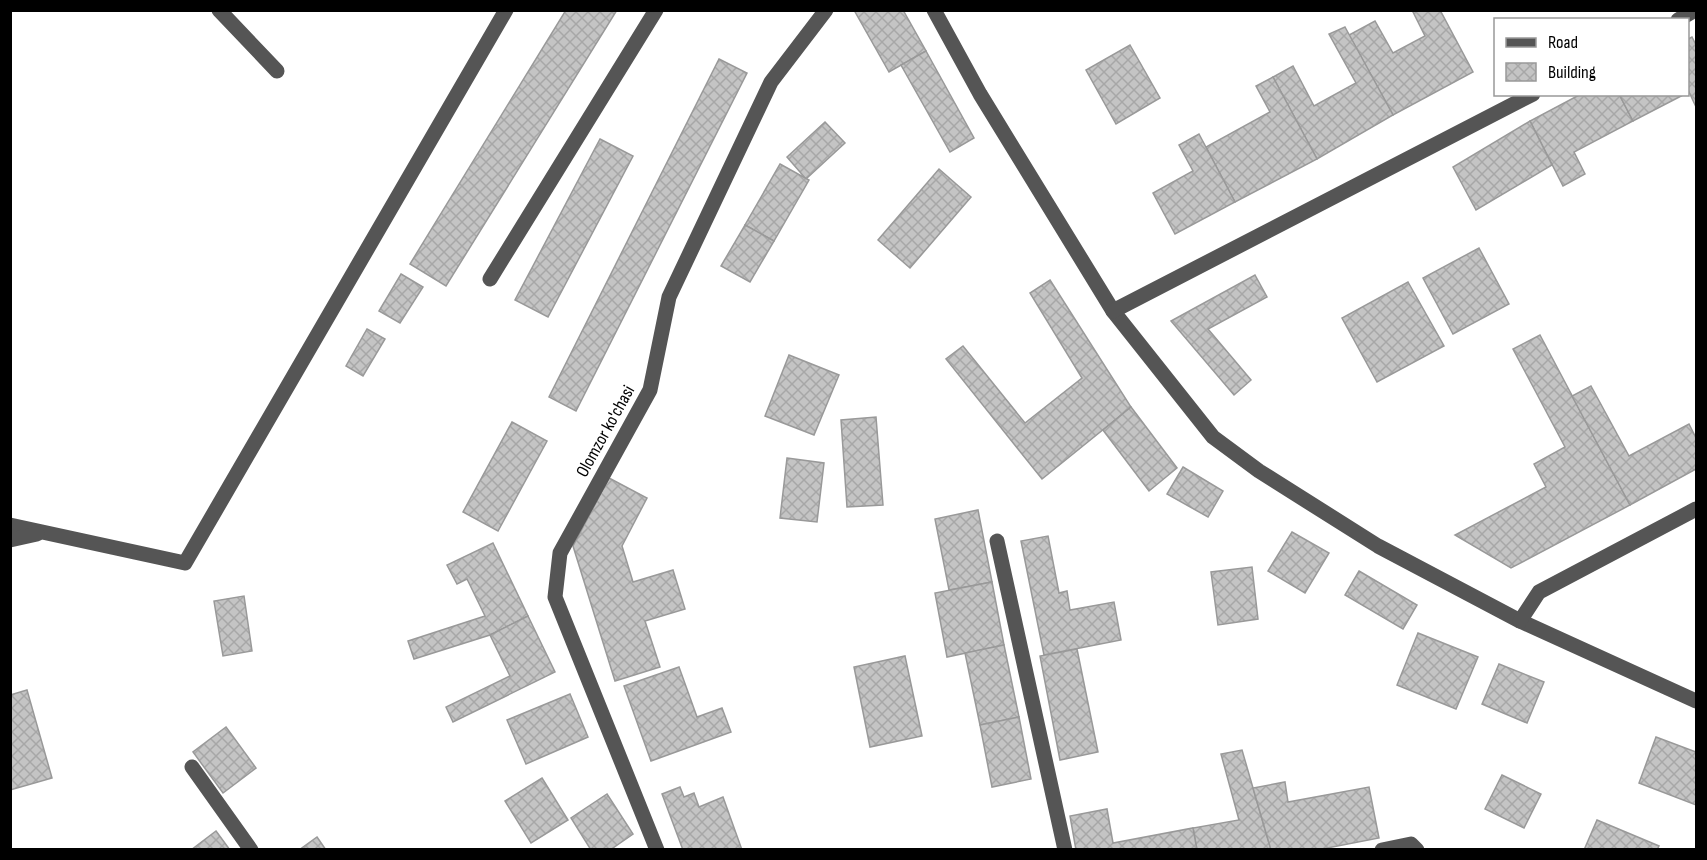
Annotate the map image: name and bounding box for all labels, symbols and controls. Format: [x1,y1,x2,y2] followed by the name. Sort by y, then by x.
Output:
[1494,18,1689,96] legend
[1548,32,1578,53] text: Road
[1548,62,1596,83] text: Building
[572,382,639,481] street label: Olomzor ko'chasi

